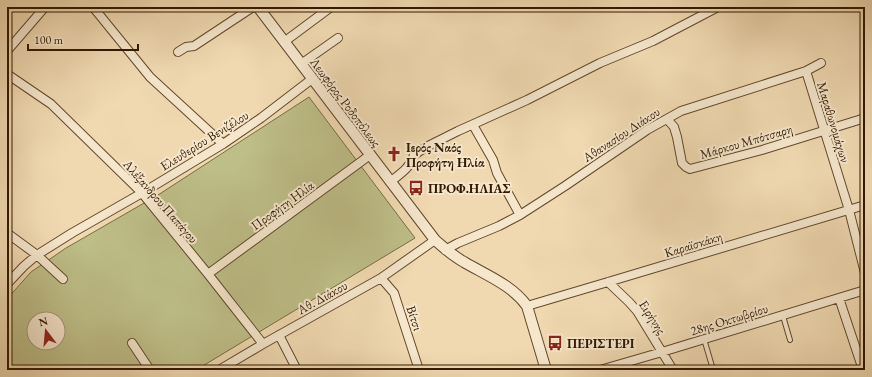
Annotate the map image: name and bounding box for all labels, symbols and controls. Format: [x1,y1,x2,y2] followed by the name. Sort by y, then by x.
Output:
[28,26,138,52] scale bar
[34,32,64,48] text: 100 m
[306,53,385,151] street label: Λεωφόρος Ροδοπόλεως
[813,80,854,165] street label: Μαραθωνομάχων
[578,103,664,166] street label: Αθανασίου Διάκου
[157,106,252,174] street label: Ελευθερίου Βενιζέλου
[698,120,794,163] street label: Μάρκου Μπότσαρη
[406,139,485,171] place label: Ιερός Ναός Προφήτη Ηλία
[385,145,403,163] church icon: Ιερός Ναός Προφήτη Ηλία
[119,155,202,247] street label: Αλέξανδρου Παπάγου
[247,177,317,234] street label: Προφήτη Ηλία
[407,179,425,197] bus stop icon: ΠΡΟΦ.ΗΛΙΑΣ
[428,180,511,197] place label: ΠΡΟΦ.ΗΛΙΑΣ
[662,228,724,261] street label: Καραϊσκάκη
[293,277,351,319] street label: Αθ. Διάκου
[635,297,670,338] street label: Ειρήνης
[688,300,770,339] street label: 28ης Οκτωβρίου
[403,303,427,333] street label: Βίτσι
[26,311,66,351] north arrow
[37,313,50,329] text: N
[546,334,564,352] bus stop icon: ΠΕΡΙΣΤΕΡΙ
[567,335,635,352] place label: ΠΕΡΙΣΤΕΡΙ

